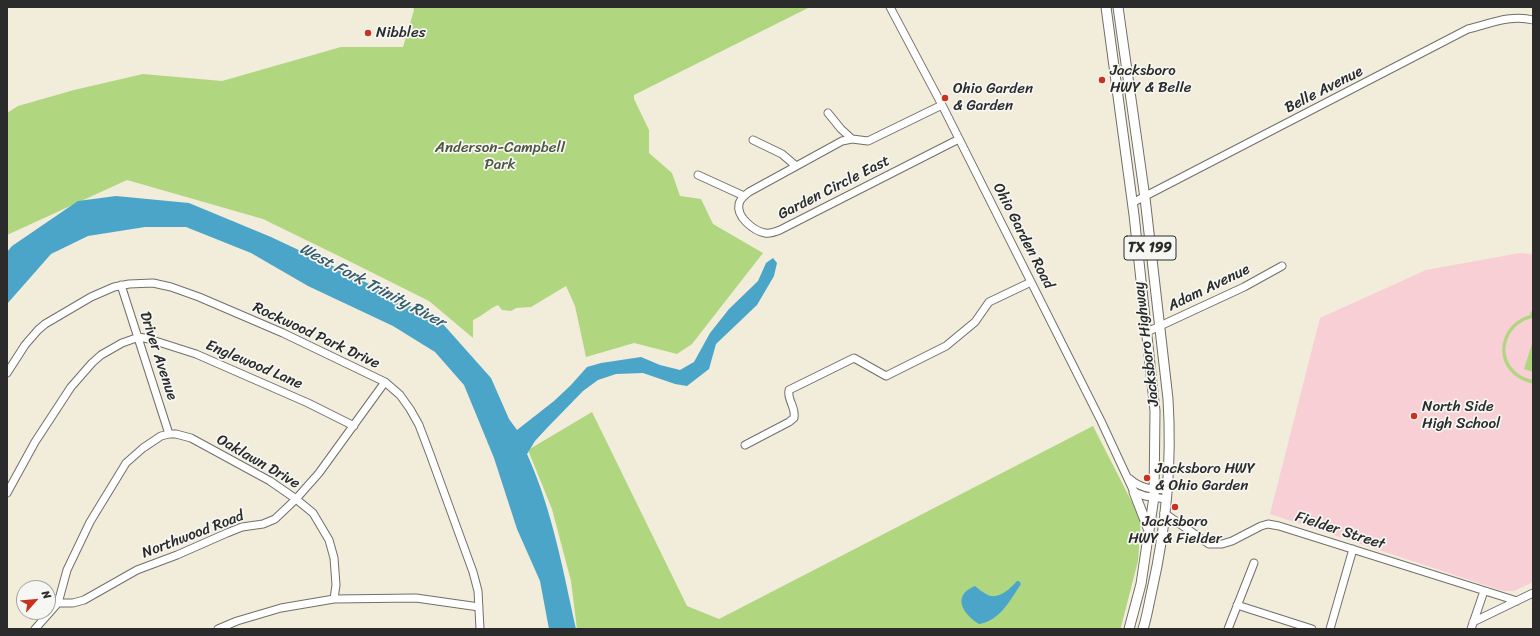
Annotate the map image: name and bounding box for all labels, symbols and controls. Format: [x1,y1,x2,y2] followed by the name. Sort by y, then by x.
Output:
[376,24,426,42] place label: Nibbles
[363,28,373,38] marker: Nibbles
[1110,62,1191,97] place label: Jacksboro HWY & Belle
[1282,63,1366,117] street label: Belle Avenue
[1097,75,1107,85] marker: Jacksboro HWY & Belle
[953,80,1033,115] place label: Ohio Garden & Garden
[940,93,950,103] marker: Ohio Garden & Garden
[435,139,565,174] park label: Anderson-Campbell Park
[775,152,893,224] street label: Garden Circle East
[989,180,1057,292] street label: Ohio Garden Road
[1124,236,1176,260] road number: TX 199
[296,240,448,332] water label: West Fork Trinity River
[1165,260,1253,316] street label: Adam Avenue
[1130,281,1164,407] street label: Jacksboro Highway
[250,299,382,373] street label: Rockwood Park Drive
[135,310,181,402] street label: Driver Avenue
[203,337,305,393] street label: Englewood Lane
[1422,398,1500,433] place label: North Side High School
[1409,411,1419,421] marker: North Side High School
[213,431,303,493] street label: Oaklawn Drive
[1155,460,1255,495] place label: Jacksboro HWY & Ohio Garden
[1142,473,1152,483] marker: Jacksboro HWY & Ohio Garden
[1170,502,1180,512] marker: Jacksboro HWY & Fielder
[139,507,247,563] street label: Northwood Road
[1293,508,1387,554] street label: Fielder Street
[1128,513,1222,548] place label: Jacksboro HWY & Fielder
[16,580,56,620] north arrow
[36,587,56,602] text: N

